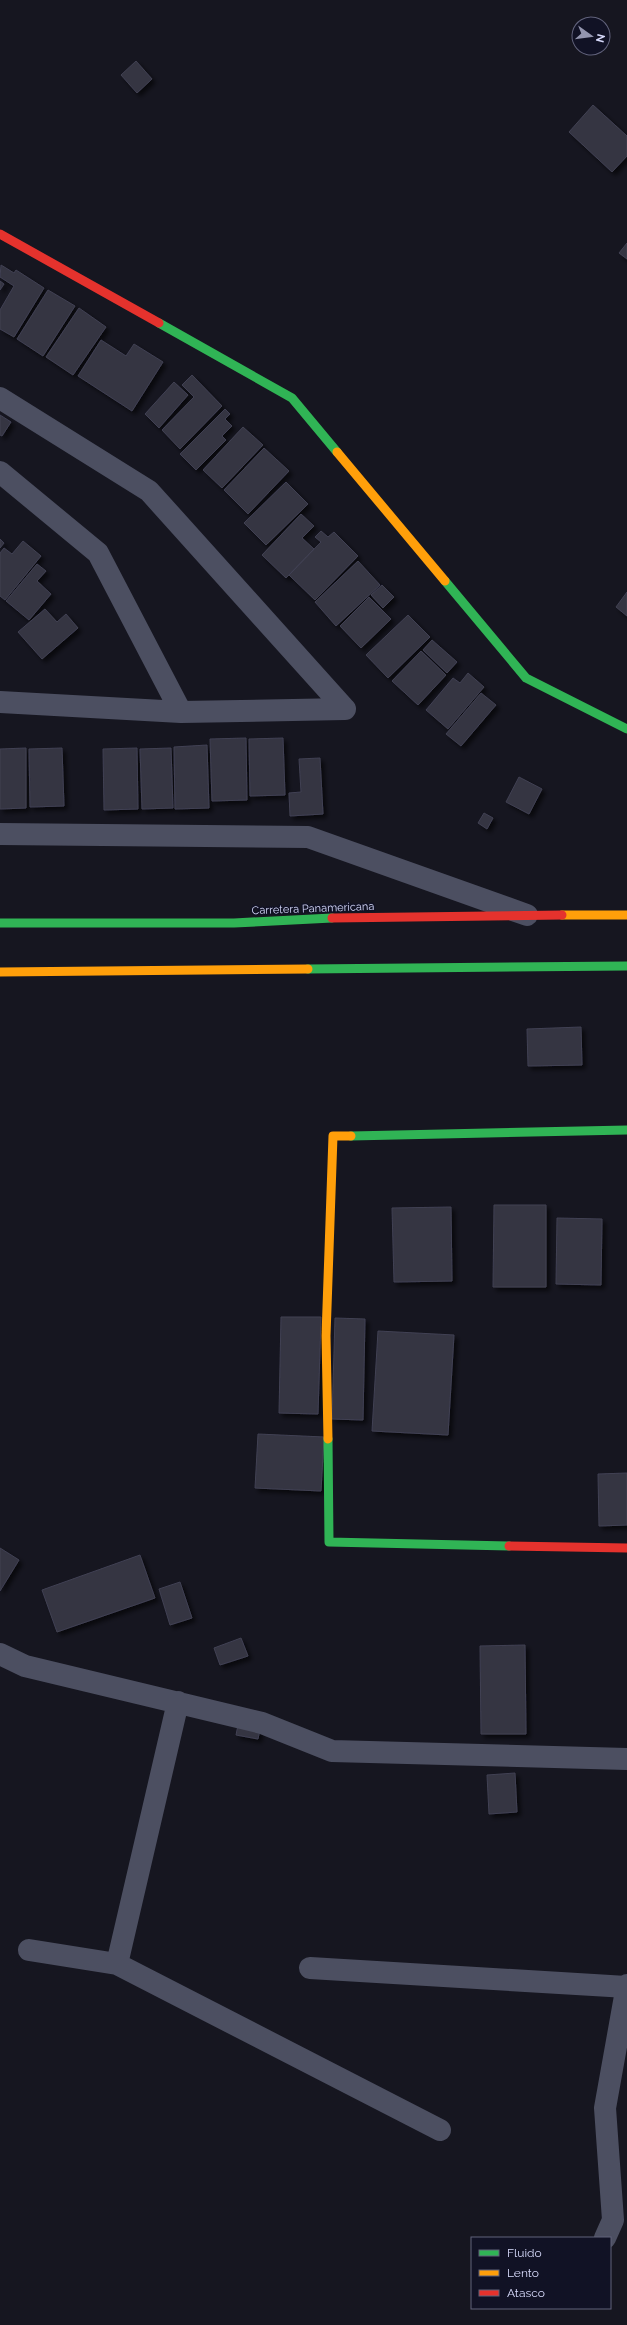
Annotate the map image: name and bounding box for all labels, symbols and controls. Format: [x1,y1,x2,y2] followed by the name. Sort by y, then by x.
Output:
[571,16,611,56] north arrow
[593,33,608,44] text: N
[252,900,375,917] street label: Carretera Panamericana
[471,2237,611,2309] legend
[507,2246,542,2260] text: Fluido
[507,2266,539,2280] text: Lento
[507,2286,545,2300] text: Atasco

